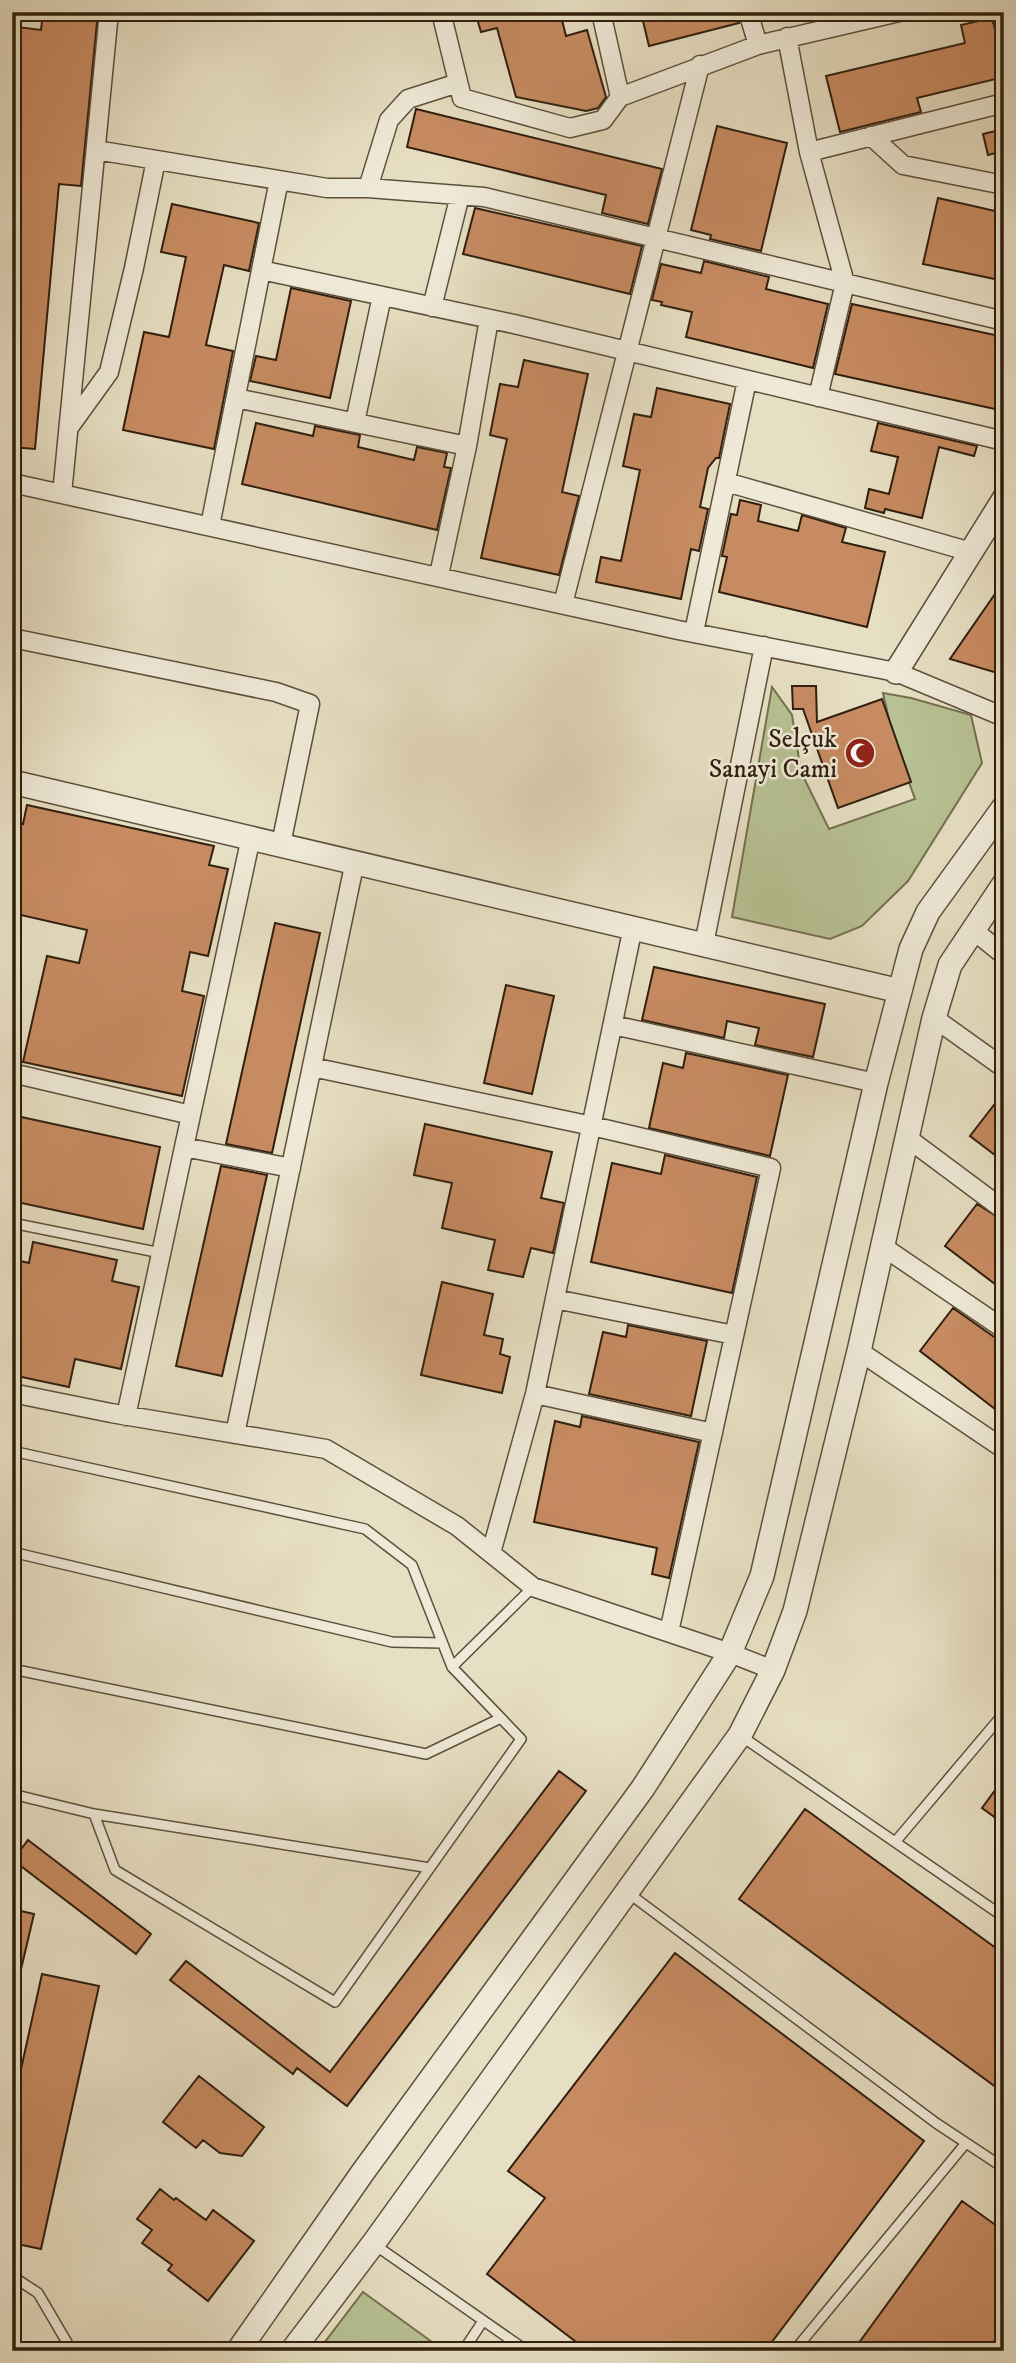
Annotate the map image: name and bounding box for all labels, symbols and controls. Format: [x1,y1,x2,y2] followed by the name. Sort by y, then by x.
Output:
[709,723,837,786] place label: Selçuk Sanayi Cami
[843,736,877,770] mosque icon: Selçuk Sanayi Cami

